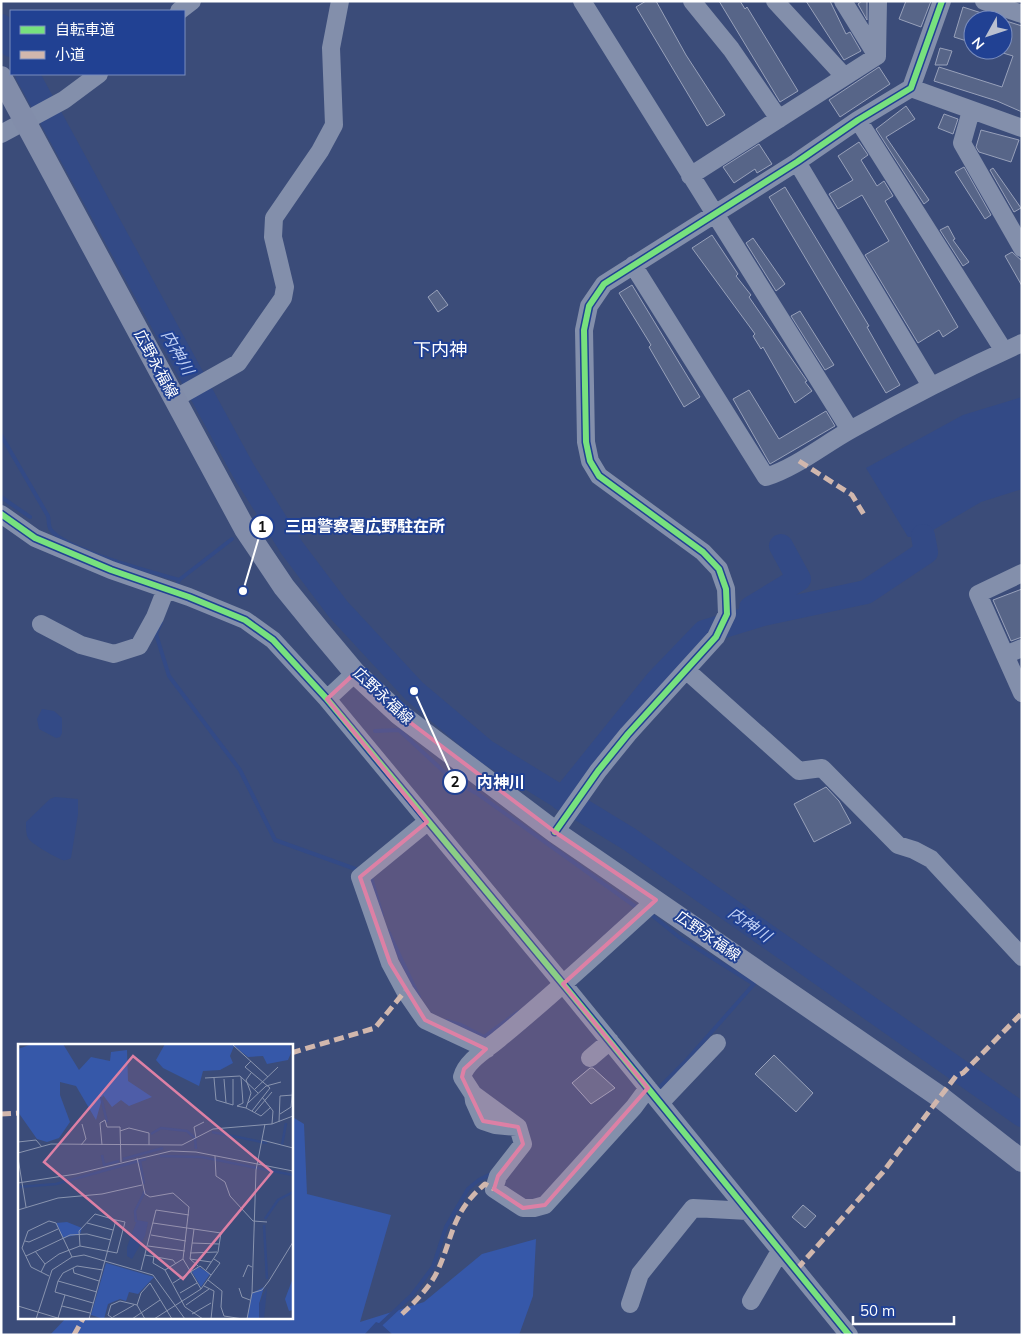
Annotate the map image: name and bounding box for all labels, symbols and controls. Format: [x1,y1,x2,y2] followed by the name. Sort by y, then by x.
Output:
[10,10,185,75] legend
[963,10,1013,60] north arrow
[55,20,115,39] text: 自転車道
[968,34,988,53] text: N
[55,45,85,64] text: 小道
[130,326,182,401] street label: 広野永福線
[158,326,199,380] water label: 内神川
[413,338,467,361] district label: 下内神
[250,511,455,542] callout: 三田警察署広野駐在所
[285,516,445,536] text: 三田警察署広野駐在所
[257,517,267,536] text: 1
[349,663,417,728] street label: 広野永福線
[442,766,535,797] callout: 内神川
[450,772,460,791] text: 2
[477,772,525,792] text: 内神川
[725,902,777,947] water label: 内神川
[672,906,744,965] street label: 広野永福線
[18,1044,292,1318] inset map
[853,1294,954,1326] scale bar
[860,1301,895,1320] text: 50 m

